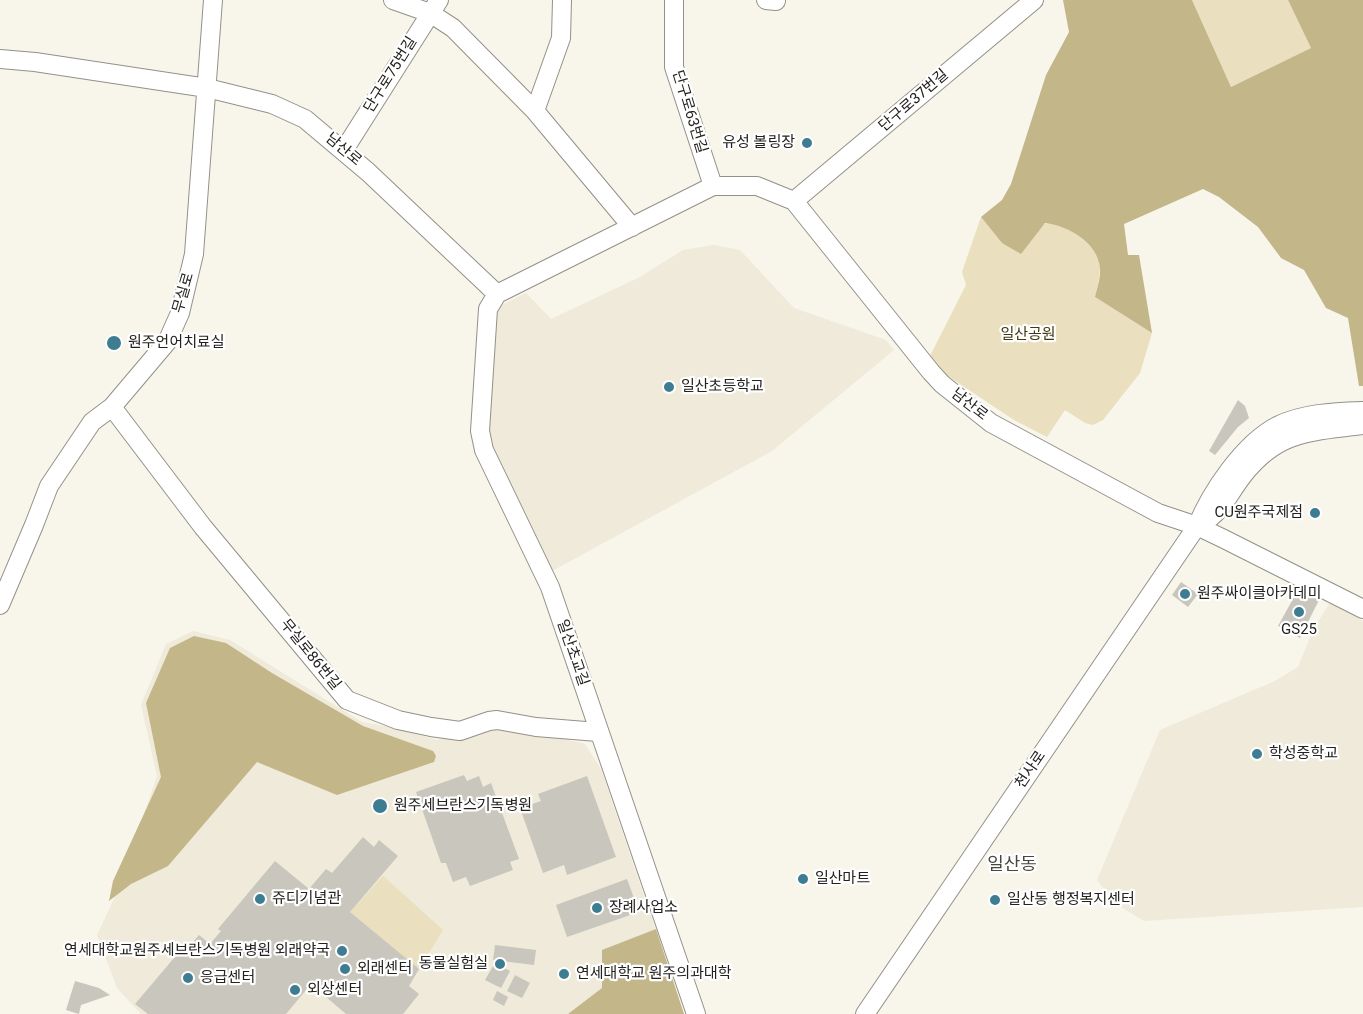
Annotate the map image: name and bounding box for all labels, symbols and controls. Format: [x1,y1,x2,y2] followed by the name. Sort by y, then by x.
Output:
[361,34,421,116] street label: 단구로75번길
[876,66,952,136] street label: 단구로37번길
[668,68,710,156] street label: 단구로63번길
[321,130,365,170] street label: 남산로
[722,134,795,152] place label: 유성 볼링장
[800,136,814,150] marker: 유성 볼링장
[170,271,198,315] street label: 무실로
[1000,326,1056,344] park label: 일산공원
[105,334,123,352] marker: 원주언어치료실
[128,334,225,352] place label: 원주언어치료실
[681,378,764,396] place label: 일산초등학교
[662,380,676,394] marker: 일산초등학교
[947,385,991,425] street label: 남산로
[1215,504,1303,522] place label: CU원주국제점
[1308,506,1322,520] marker: CU원주국제점
[1197,585,1321,603] place label: 원주싸이클아카데미
[1178,587,1192,601] marker: 원주싸이클아카데미
[1292,605,1306,619] marker: GS25
[276,616,344,694] street label: 무실로86번길
[552,617,592,689] street label: 일산초교길
[1281,621,1317,639] place label: GS25
[1269,745,1338,763] place label: 학성중학교
[1250,747,1264,761] marker: 학성중학교
[1012,748,1050,792] street label: 천사로
[371,797,389,815] marker: 원주세브란스기독병원
[394,797,532,815] place label: 원주세브란스기독병원
[987,854,1037,876] district label: 일산동
[815,870,870,888] place label: 일산마트
[796,872,810,886] marker: 일산마트
[272,890,341,908] place label: 쥬디기념관
[1007,891,1135,909] place label: 일산동 행정복지센터
[253,892,267,906] marker: 쥬디기념관
[988,893,1002,907] marker: 일산동 행정복지센터
[609,899,678,917] place label: 장례사업소
[590,901,604,915] marker: 장례사업소
[64,942,330,960] place label: 연세대학교원주세브란스기독병원 외래약국
[335,944,349,958] marker: 연세대학교원주세브란스기독병원 외래약국
[419,955,488,973] place label: 동물실험실
[493,957,507,971] marker: 동물실험실
[357,960,412,978] place label: 외래센터
[338,962,352,976] marker: 외래센터
[576,965,732,983] place label: 연세대학교 원주의과대학
[557,967,571,981] marker: 연세대학교 원주의과대학
[200,969,255,987] place label: 응급센터
[181,971,195,985] marker: 응급센터
[307,981,362,999] place label: 외상센터
[288,983,302,997] marker: 외상센터

